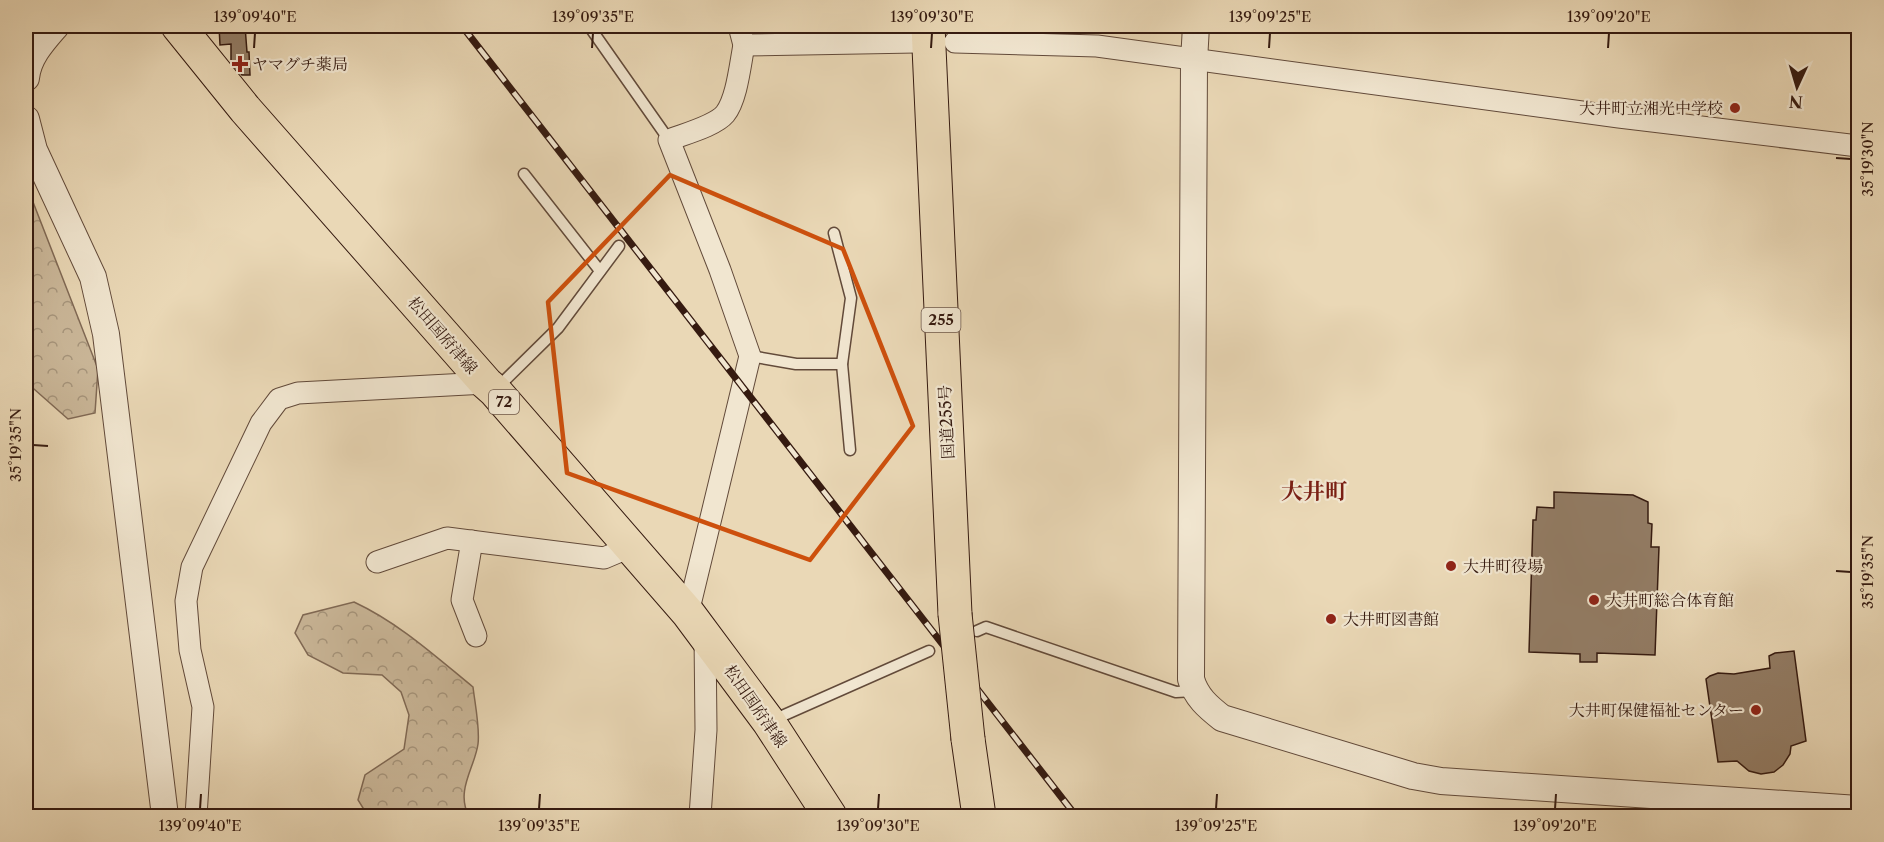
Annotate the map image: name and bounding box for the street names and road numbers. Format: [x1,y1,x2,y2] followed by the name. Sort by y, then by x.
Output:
[404,292,482,378] street label: 松田国府津線
[922,308,960,332] road number: 255
[934,384,958,460] street label: 国道255号
[489,390,519,414] road number: 72
[720,661,792,751] street label: 松田国府津線

